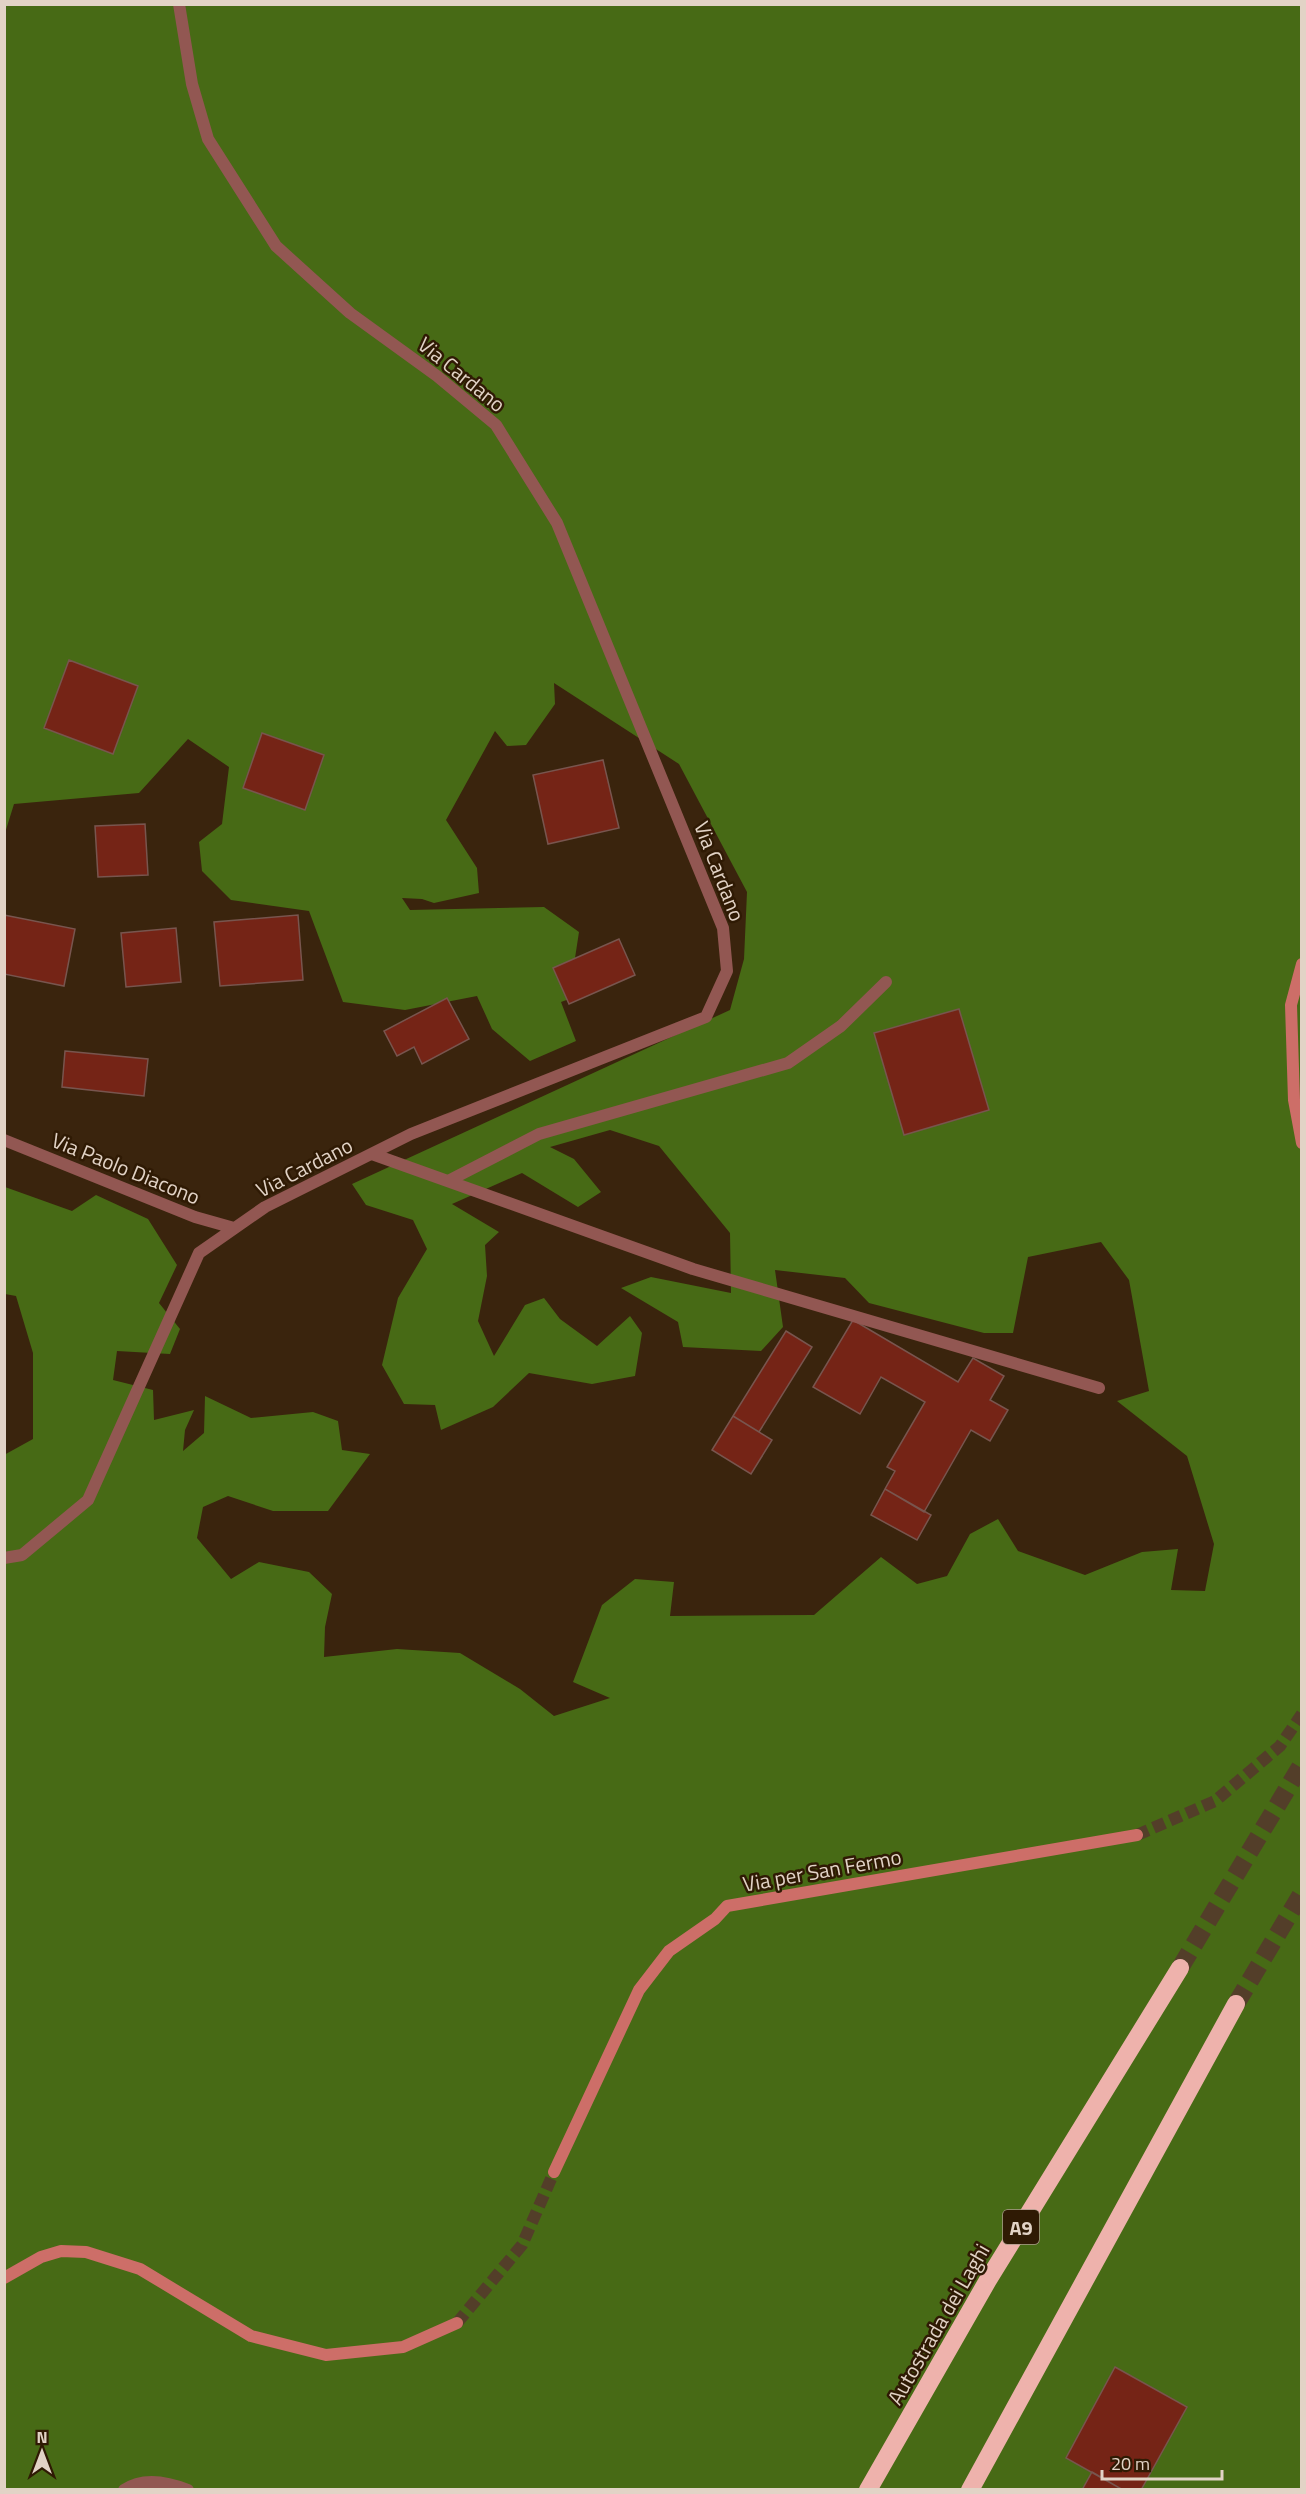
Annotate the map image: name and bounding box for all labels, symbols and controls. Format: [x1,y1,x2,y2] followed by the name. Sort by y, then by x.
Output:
[411,329,513,419] street label: Via Cardano
[686,816,754,926] street label: Via Cardano
[47,1124,205,1212] street label: Via Paolo Diacono
[250,1129,358,1205] street label: Via Cardano
[740,1840,904,1900] street label: Via per San Fermo
[1003,2210,1039,2244] road number: A9
[879,2237,997,2411] street label: Autostrada dei Laghi
[12,2422,72,2482] north arrow
[36,2425,48,2449] text: N
[1102,2443,1222,2481] scale bar
[1111,2450,1150,2477] text: 20 m

